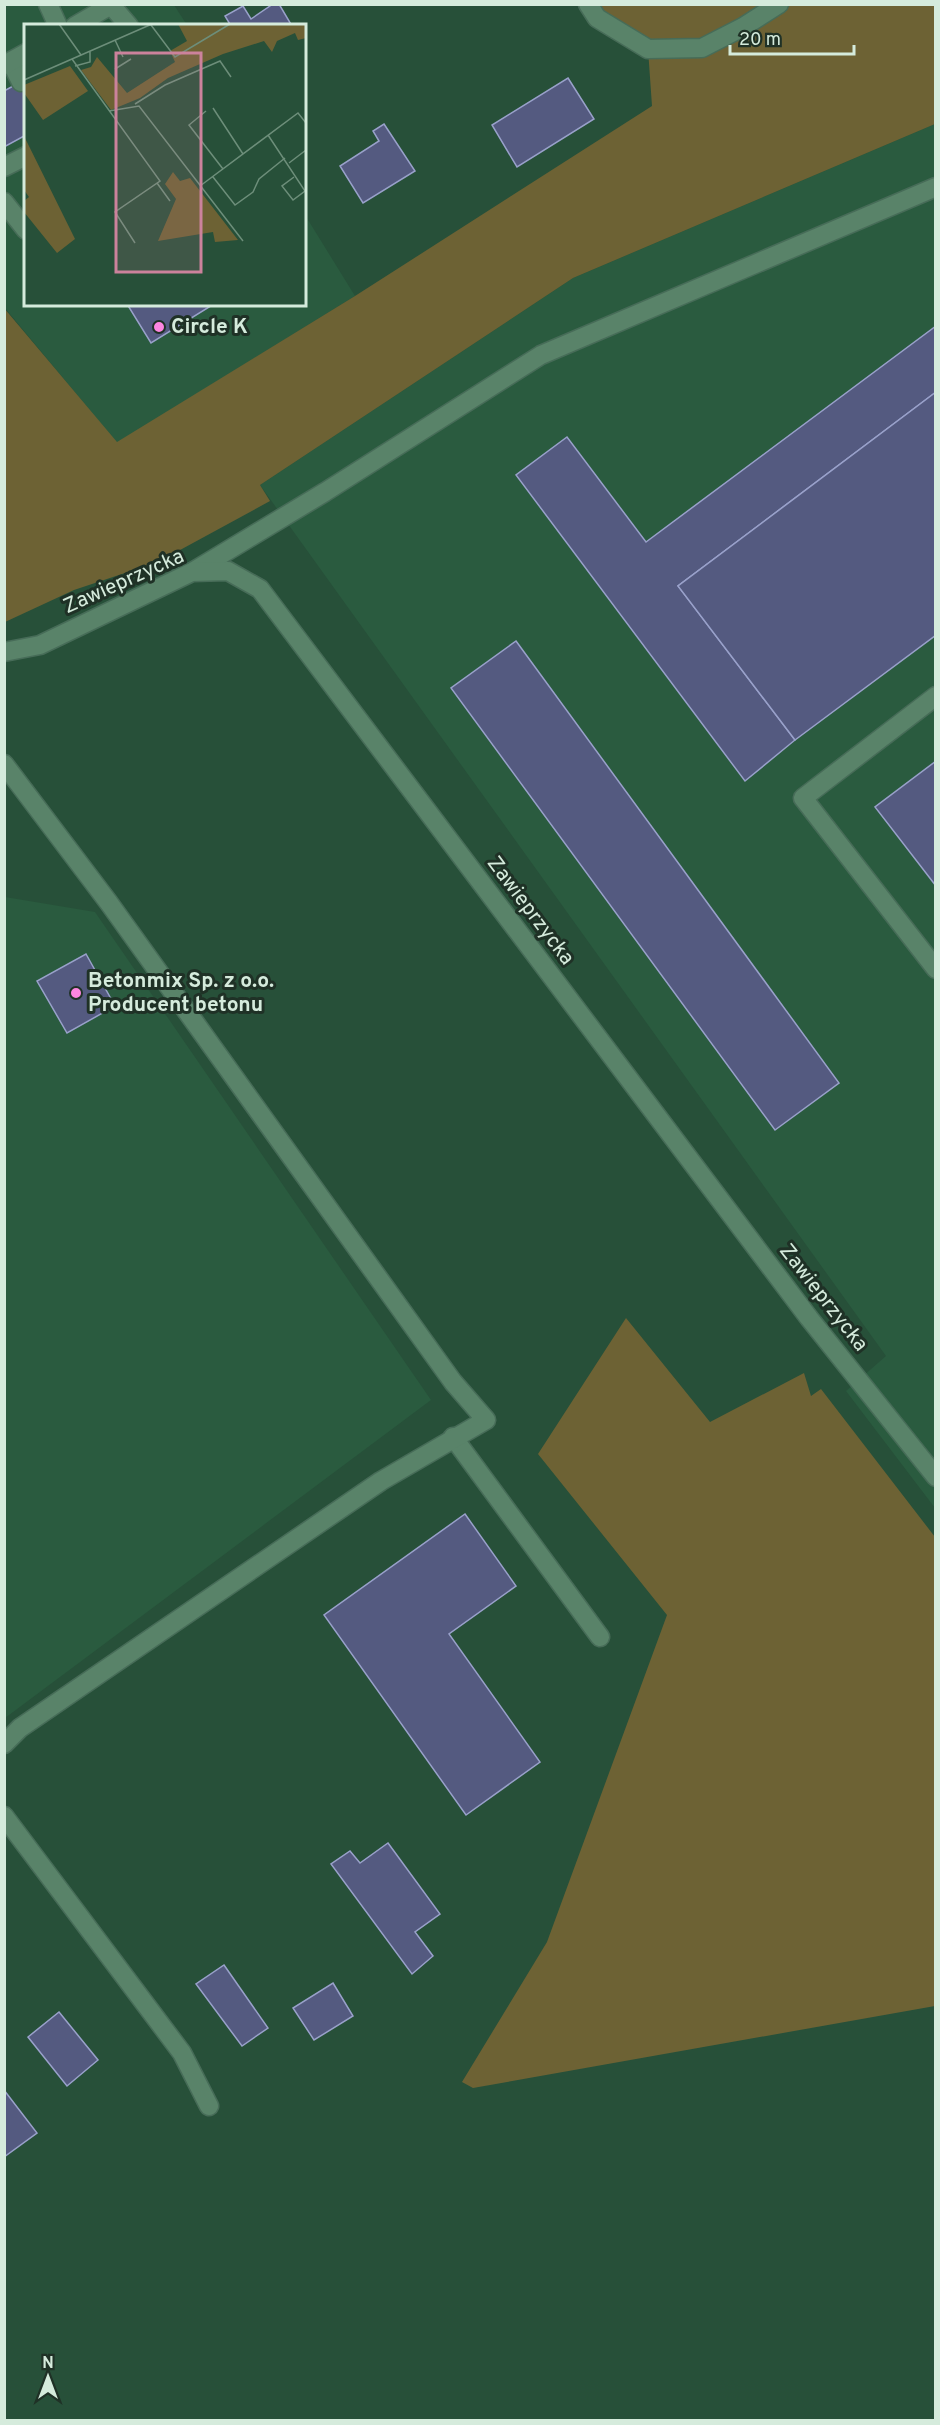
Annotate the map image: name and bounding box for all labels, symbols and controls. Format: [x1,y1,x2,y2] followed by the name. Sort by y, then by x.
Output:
[730,18,854,56] scale bar
[24,24,306,306] inset map
[739,29,781,52] text: 20 m
[171,314,248,341] place label: Circle K
[152,320,166,334] marker: Circle K
[59,543,189,621] street label: Zawieprzycka
[480,851,580,971] street label: Zawieprzycka
[88,968,274,1019] place label: Betonmix Sp. z o.o. Producent betonu
[69,986,83,1000] marker: Betonmix Sp. z o.o. Producent betonu
[772,1239,874,1357] street label: Zawieprzycka
[18,2347,78,2407] north arrow
[42,2354,54,2374] text: N

